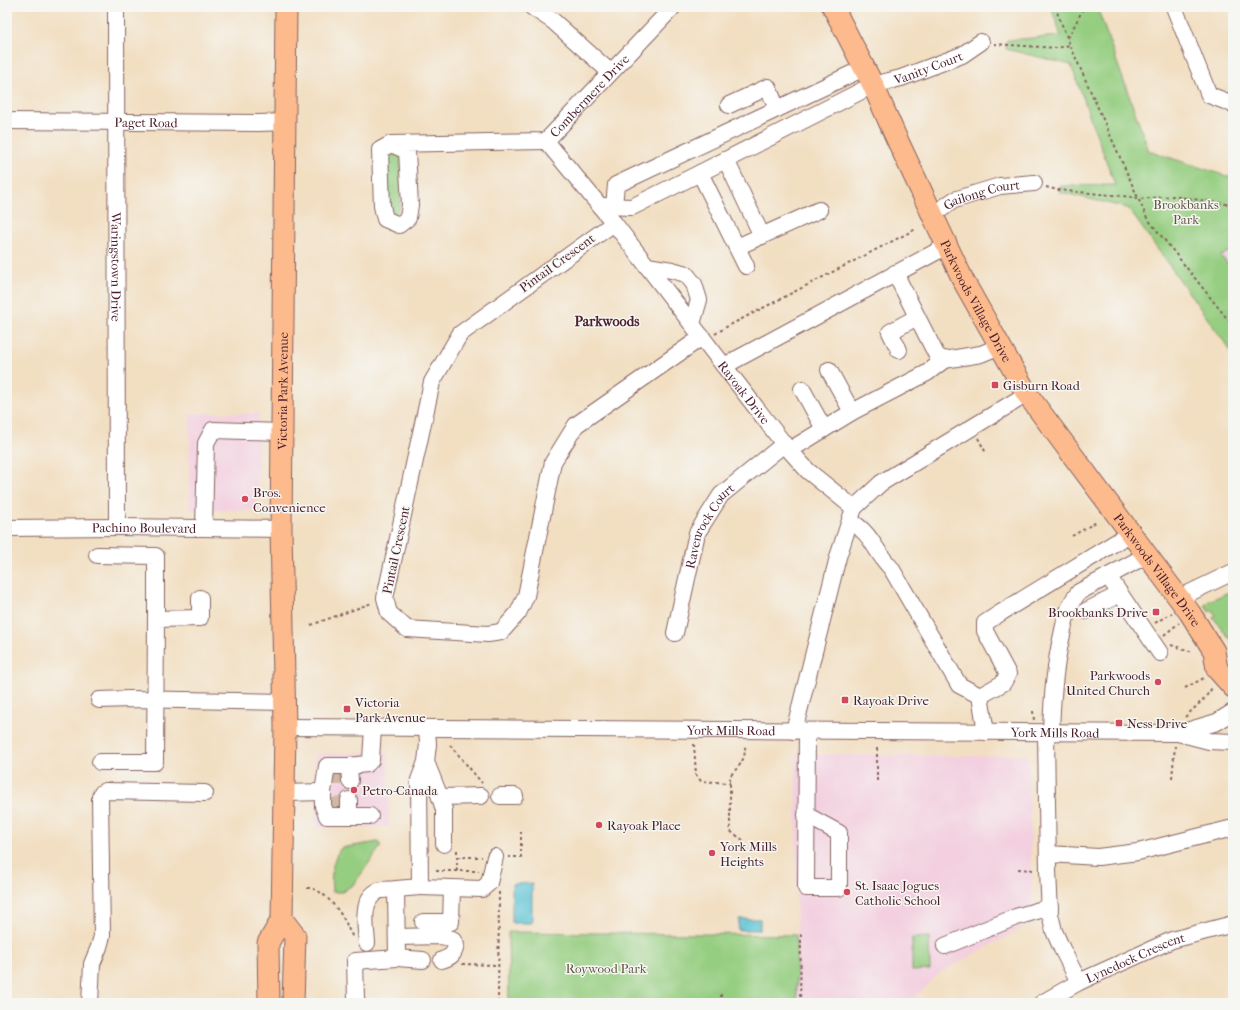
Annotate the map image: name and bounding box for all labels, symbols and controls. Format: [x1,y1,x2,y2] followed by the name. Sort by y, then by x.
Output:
[891,48,965,87] street label: Vanity Court
[546,51,632,140] street label: Combermere Drive
[114,114,179,130] street label: Paget Road
[940,177,1021,213] street label: Gailong Court
[1153,197,1219,227] park label: Brookbanks Park
[109,211,124,322] street label: Waringstown Drive
[516,230,598,295] street label: Pintail Crescent
[938,237,1015,365] street label: Parkwoods Village Drive
[575,313,640,330] district label: Parkwoods
[274,331,290,451] street label: Victoria Park Avenue
[715,358,774,427] street label: Rayoak Drive
[1003,378,1081,393] place label: Gisburn Road
[990,380,1000,390] marker: Gisburn Road
[682,480,737,570] street label: Ravenrock Court
[253,485,326,515] place label: Bros. Convenience
[240,494,250,504] marker: Bros. Convenience
[379,504,413,595] street label: Pintail Crescent
[1111,510,1204,629] street label: Parkwoods Village Drive
[92,519,197,535] street label: Pachino Boulevard
[1048,605,1149,620] place label: Brookbanks Drive
[1151,607,1161,617] marker: Brookbanks Drive
[1066,668,1151,698] place label: Parkwoods United Church
[1153,677,1163,687] marker: Parkwoods United Church
[853,693,930,708] place label: Rayoak Drive
[354,695,426,725] place label: Victoria Park Avenue
[840,695,850,705] marker: Rayoak Drive
[342,704,352,714] marker: Victoria Park Avenue
[1127,716,1188,731] place label: Ness Drive
[1114,718,1124,728] marker: Ness Drive
[686,722,776,738] street label: York Mills Road
[1010,724,1100,740] street label: York Mills Road
[362,783,438,798] place label: Petro-Canada
[349,785,359,795] marker: Petro-Canada
[607,818,681,833] place label: Rayoak Place
[594,820,604,830] marker: Rayoak Place
[719,839,777,869] place label: York Mills Heights
[707,848,717,858] marker: York Mills Heights
[855,878,941,908] place label: St. Isaac Jogues Catholic School
[842,887,852,897] marker: St. Isaac Jogues Catholic School
[1083,929,1187,986] street label: Lynedock Crescent
[566,961,647,976] park label: Roywood Park

